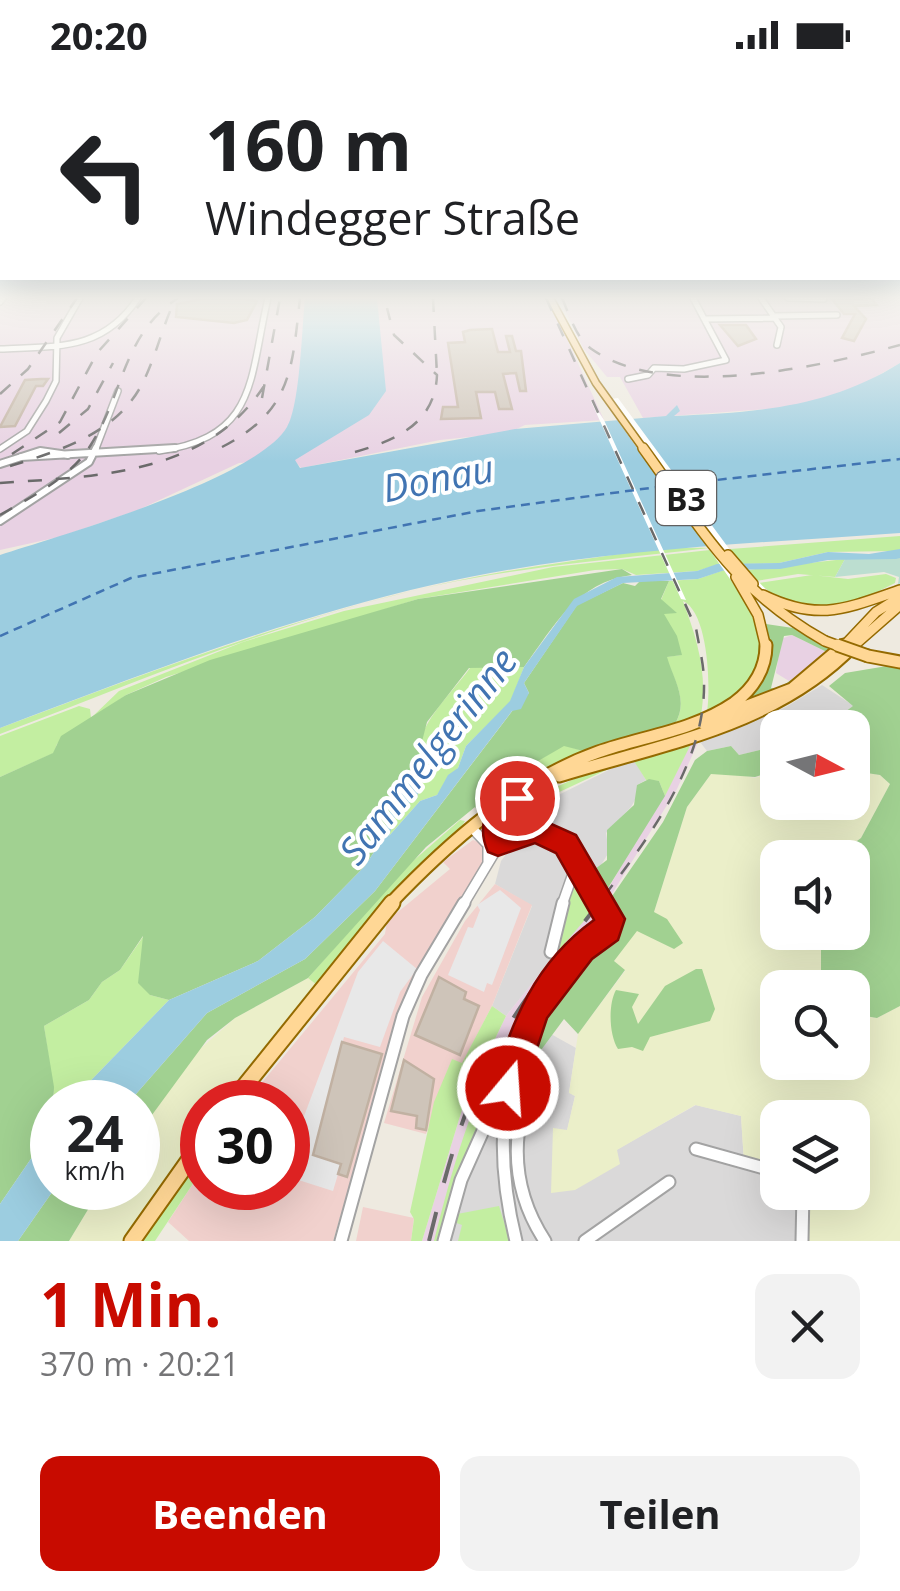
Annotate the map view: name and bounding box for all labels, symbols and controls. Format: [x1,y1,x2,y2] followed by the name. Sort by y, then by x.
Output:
[50,9,148,61] text: 20:20
[205,96,412,192] text: 160 m
[40,110,170,240] icon: left
[205,187,580,248] text: Windegger Straße
[378,441,498,513] water label: Donau
[656,471,716,525] road number: B3
[326,636,528,874] water label: Sammelgerinne
[760,710,870,820] north arrow
[760,710,870,1210] map controls
[475,756,560,841] pin
[490,771,545,826] icon: arrive
[760,840,870,950] button: sound
[760,970,870,1080] button: search
[456,1036,560,1140] position arrow
[180,1080,310,1210] speed limit sign: 30
[66,1099,124,1167] text: 24
[760,1100,870,1210] button: layers
[65,1153,125,1187] text: km/h
[40,1263,221,1345] text: 1 Min.
[755,1274,860,1379] button: close
[40,1342,239,1385] text: 370 m · 20:21
[40,1456,440,1571] button: Beenden
[460,1456,860,1571] button: Teilen

